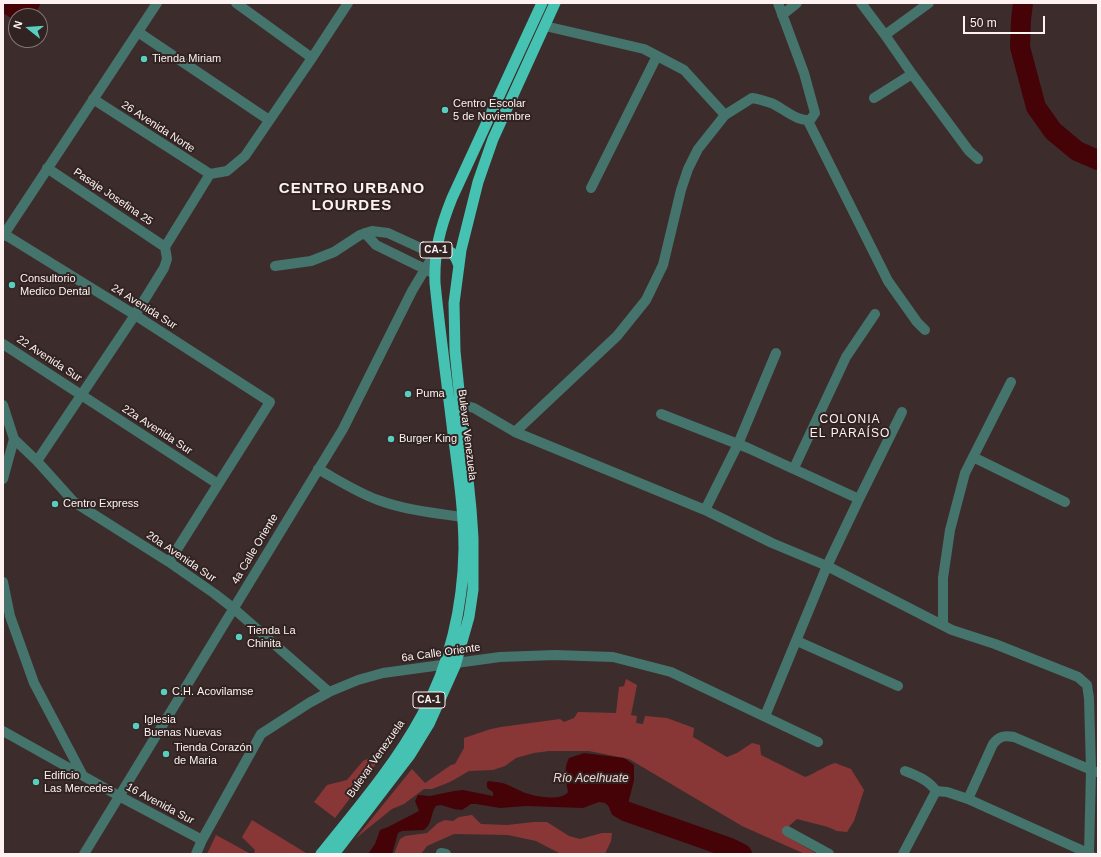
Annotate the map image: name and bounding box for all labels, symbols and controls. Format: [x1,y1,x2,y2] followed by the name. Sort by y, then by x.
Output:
[8,8,48,48] north arrow
[965,8,1047,34] scale bar
[970,16,997,30] text: 50 m
[11,19,24,30] text: N
[152,52,221,66] place label: Tienda Miriam
[139,54,149,64] marker: Tienda Miriam
[453,97,531,123] place label: Centro Escolar 5 de Noviembre
[119,98,197,156] street label: 26 Avenida Norte
[440,105,450,115] marker: Centro Escolar 5 de Noviembre
[71,166,155,228] street label: Pasaje Josefina 25
[279,180,425,215] district label: CENTRO URBANO LOURDES
[420,242,452,258] road number: CA-1
[20,272,90,298] place label: Consultorio Medico Dental
[7,280,17,290] marker: Consultorio Medico Dental
[109,282,179,332] street label: 24 Avenida Sur
[14,333,84,385] street label: 22 Avenida Sur
[416,387,445,401] place label: Puma
[403,389,413,399] marker: Puma
[455,389,479,481] street label: Bulevar Venezuela
[119,402,195,458] street label: 22a Avenida Sur
[810,413,890,441] district label: COLONIA EL PARAÍSO
[399,432,457,446] place label: Burger King
[386,434,396,444] marker: Burger King
[63,497,139,511] place label: Centro Express
[50,499,60,509] marker: Centro Express
[229,512,281,586] street label: 4a Calle Oriente
[144,529,218,585] street label: 20a Avenida Sur
[247,624,296,650] place label: Tienda La Chinita
[234,632,244,642] marker: Tienda La Chinita
[401,641,481,665] street label: 6a Calle Oriente
[172,685,253,699] place label: C.H. Acovilamse
[159,687,169,697] marker: C.H. Acovilamse
[413,692,445,708] road number: CA-1
[144,713,222,739] place label: Iglesia Buenas Nuevas
[344,718,408,800] street label: Bulevar Venezuela
[131,721,141,731] marker: Iglesia Buenas Nuevas
[174,741,252,767] place label: Tienda Corazón de Maria
[161,749,171,759] marker: Tienda Corazón de Maria
[44,769,113,795] place label: Edificio Las Mercedes
[553,772,629,786] water label: Río Acelhuate
[31,777,41,787] marker: Edificio Las Mercedes
[124,781,196,827] street label: 16 Avenida Sur

